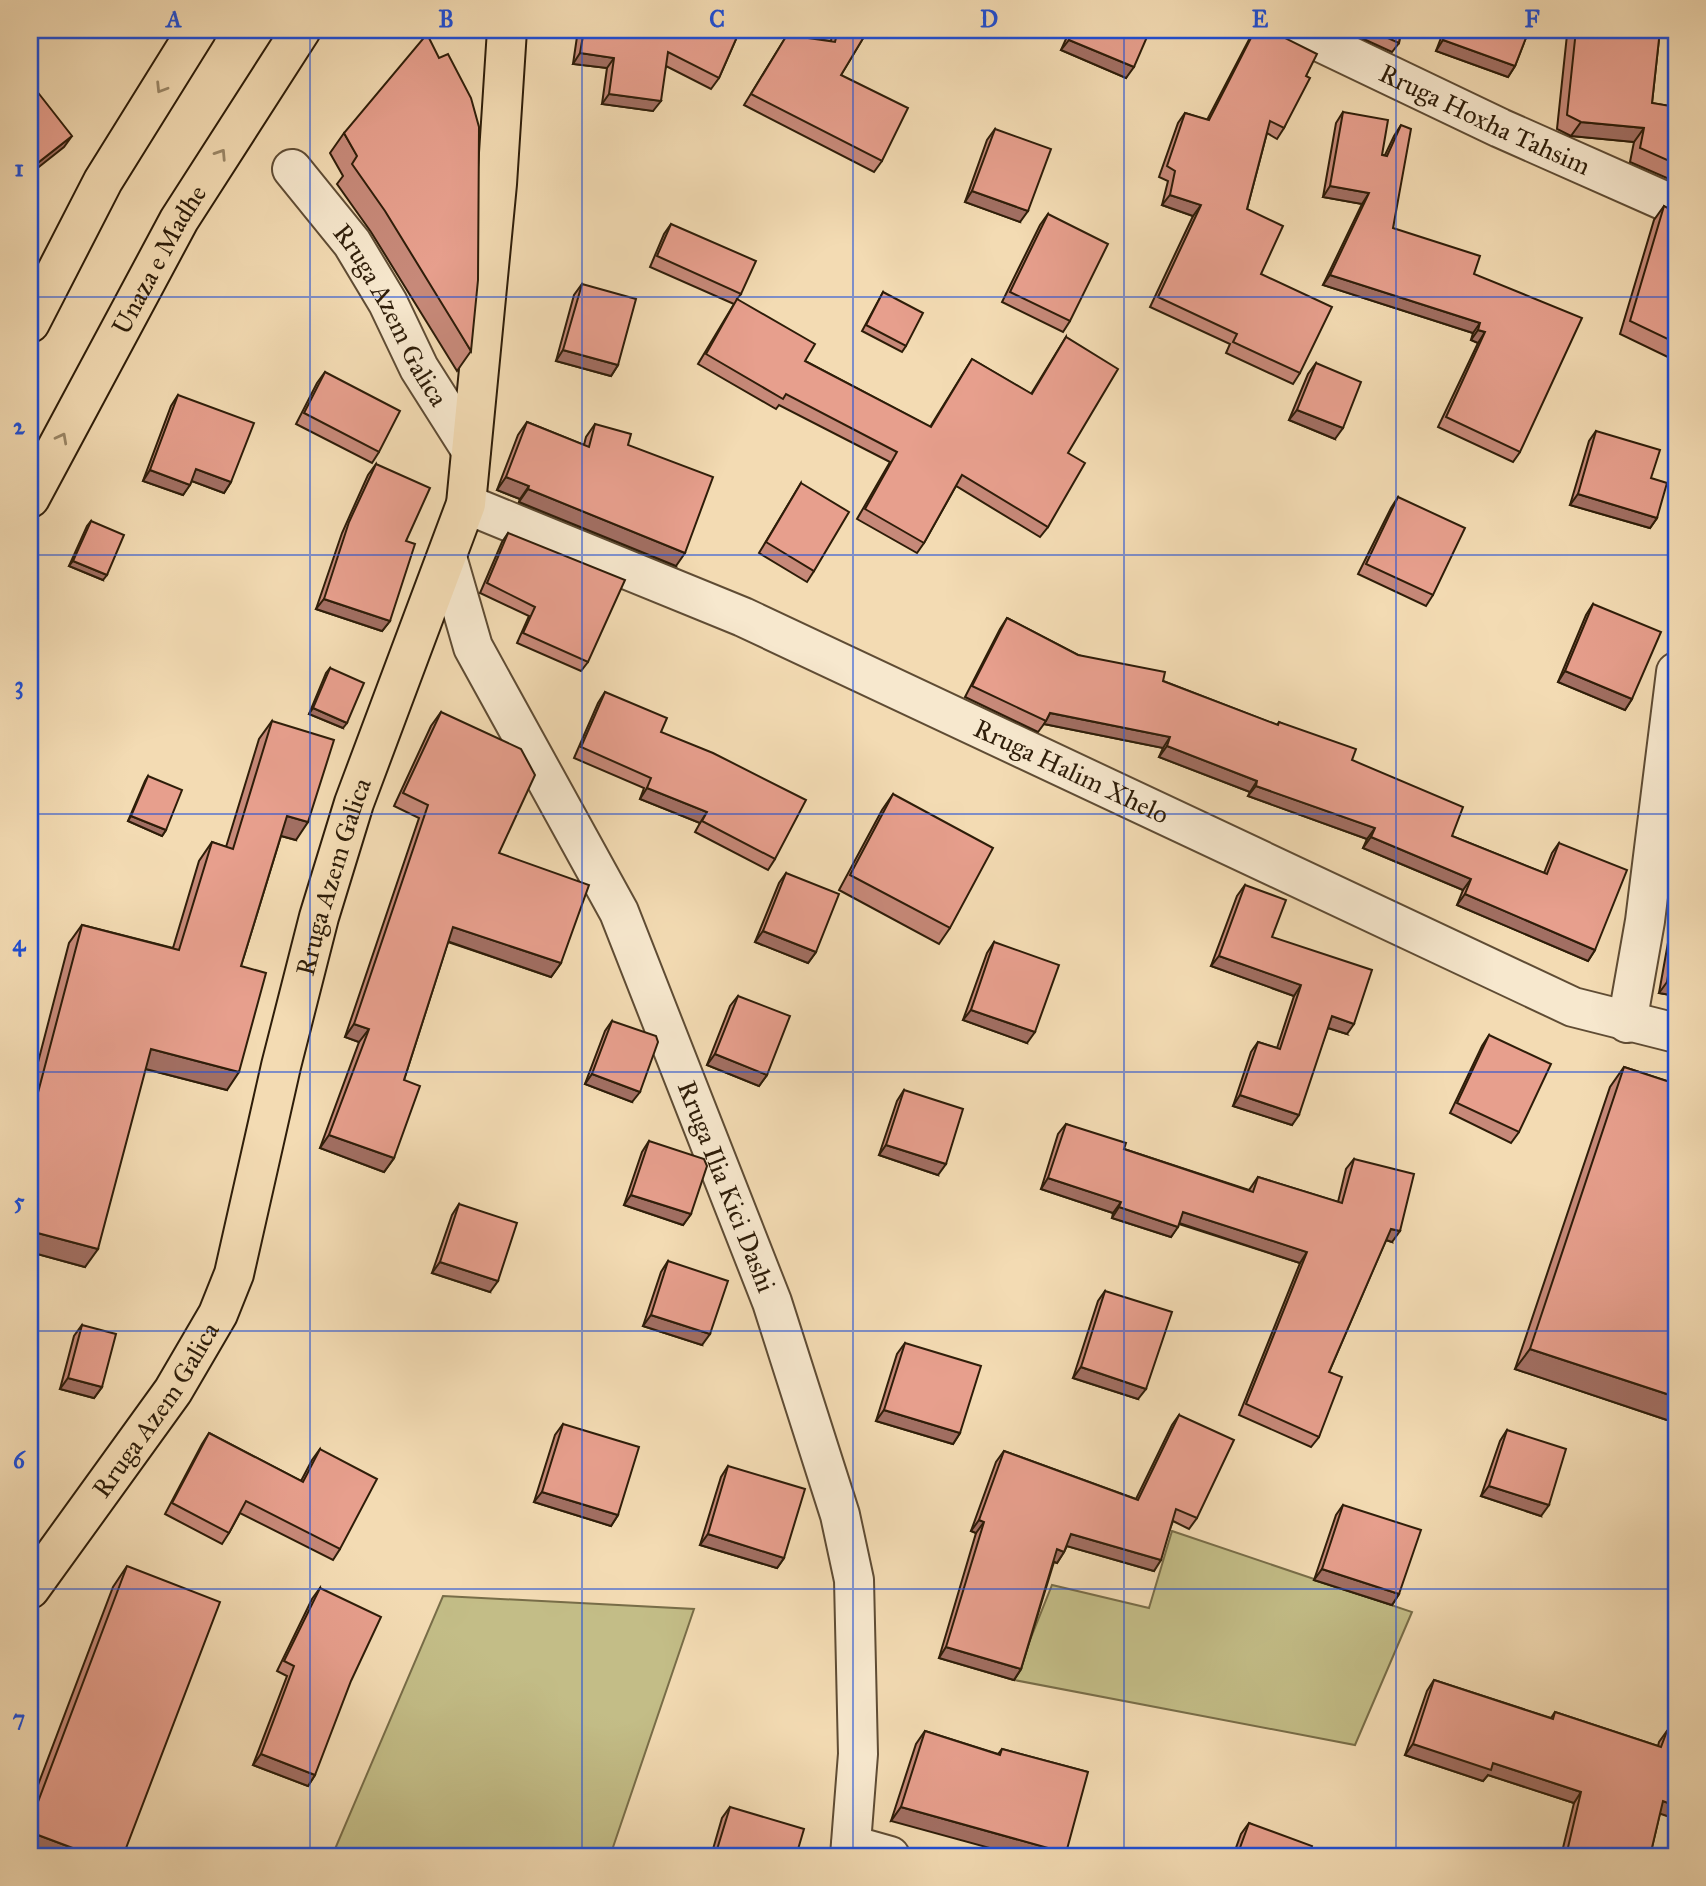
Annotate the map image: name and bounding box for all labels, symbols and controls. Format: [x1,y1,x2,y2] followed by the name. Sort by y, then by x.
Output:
[164,5,182,33] text: A
[438,5,454,33] text: B
[709,5,725,33] text: C
[980,5,998,33] text: D
[1252,5,1269,33] text: E
[1524,5,1540,33] text: F
[1374,57,1595,182] street label: Rruga Hoxha Tahsim
[157,80,170,93] one-way arrow
[213,149,226,162] one-way arrow
[14,154,24,182] text: 1
[105,179,213,340] street label: Unaza e Madhe
[327,217,455,412] street label: Rruga Azem Galica
[13,412,25,440] text: 2
[54,433,67,445] one-way arrow
[14,671,24,700] text: 3
[969,712,1174,831] street label: Rruga Halim Xhelo
[289,773,378,979] street label: Rruga Azem Galica
[13,929,27,957] text: 4
[671,1076,783,1297] street label: Rruga Ilia Kici Dashi
[14,1187,25,1215] text: 5
[85,1316,226,1504] street label: Rruga Azem Galica
[13,1446,26,1474] text: 6
[13,1704,25,1732] text: 7

